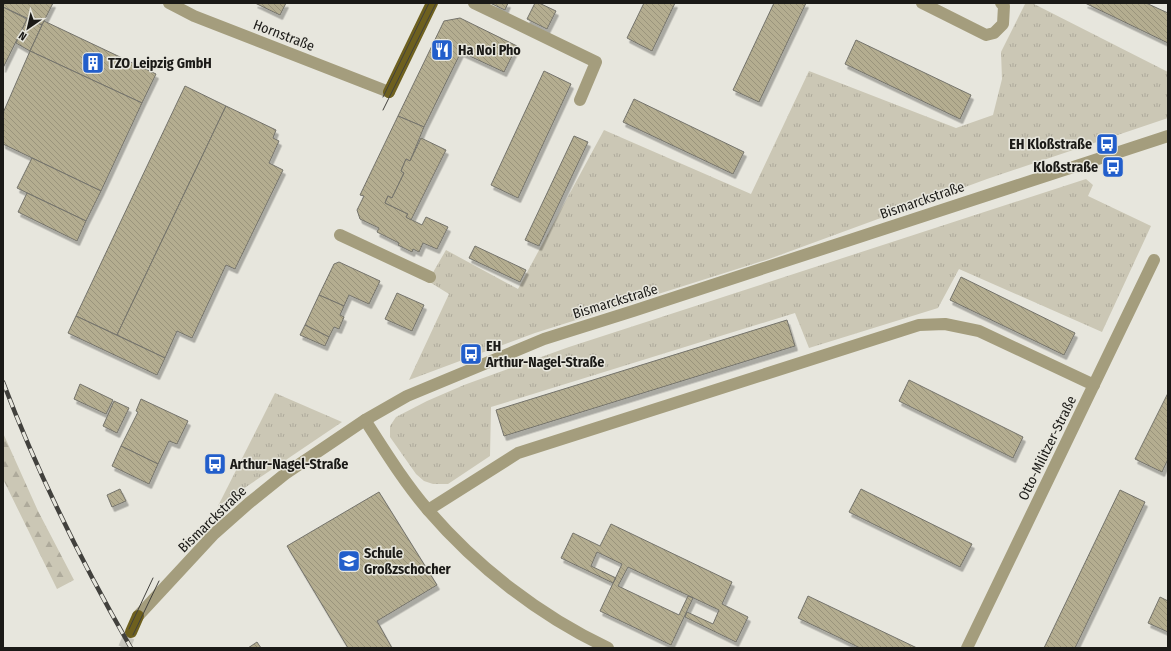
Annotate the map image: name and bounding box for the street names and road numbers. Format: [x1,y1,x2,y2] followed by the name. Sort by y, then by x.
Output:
[251,16,317,55] street label: Hornstraße
[878,178,967,223] street label: Bismarckstraße
[571,280,660,322] street label: Bismarckstraße
[1015,393,1080,503] street label: Otto-Militzer-Straße
[175,483,250,556] street label: Bismarckstraße

